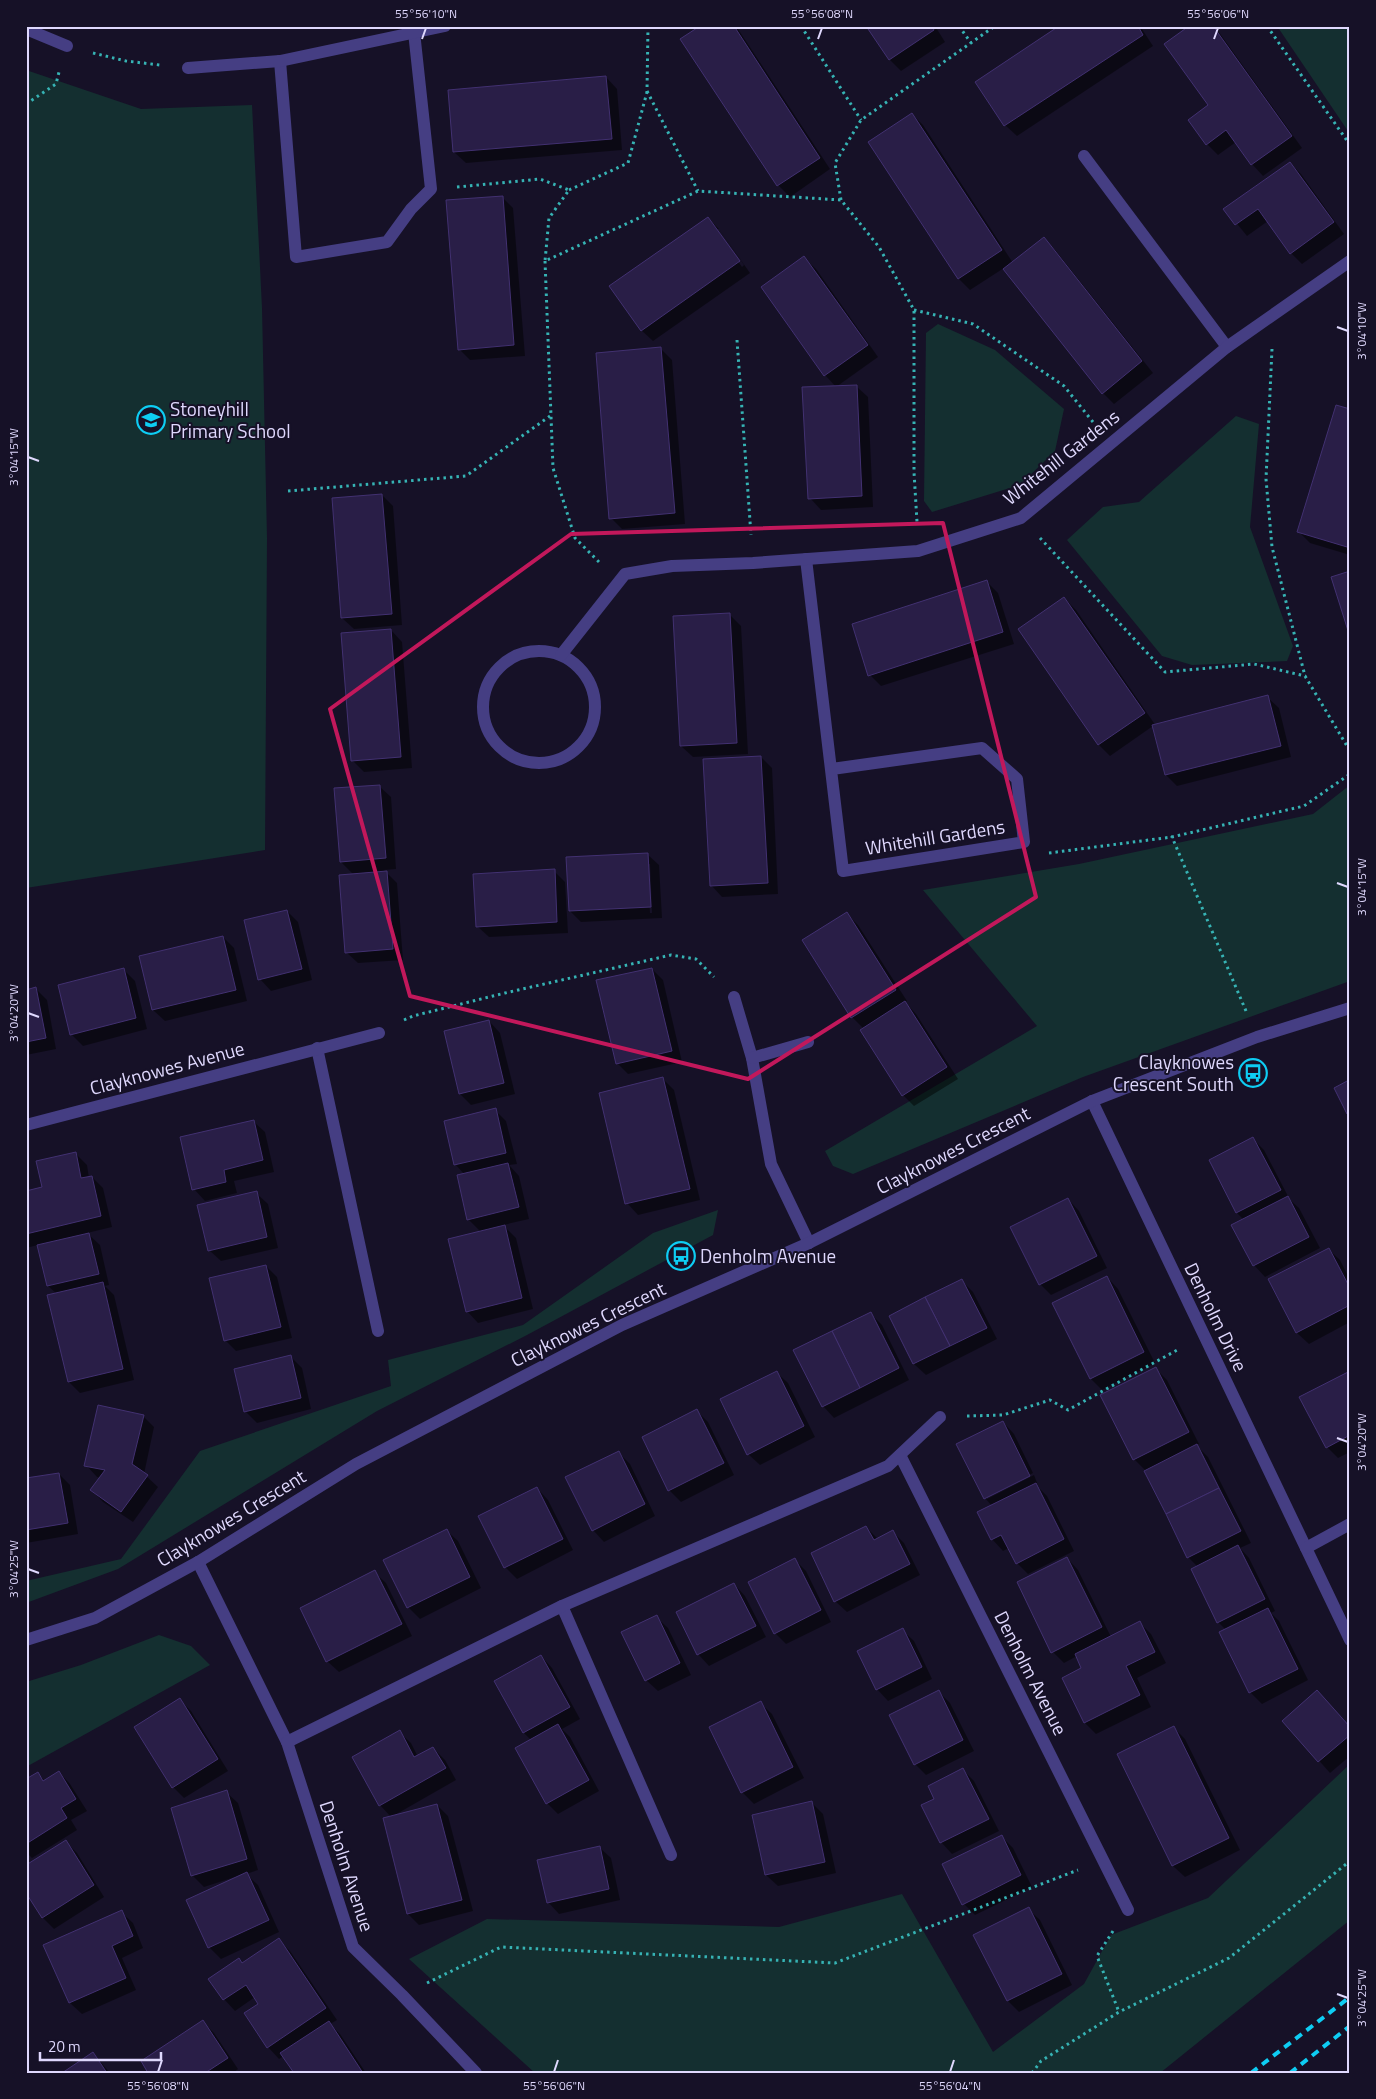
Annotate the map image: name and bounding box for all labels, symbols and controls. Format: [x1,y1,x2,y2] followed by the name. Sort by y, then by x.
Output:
[395,4,457,23] text: 55°56'10"N
[791,4,853,23] text: 55°56'08"N
[1187,4,1249,23] text: 55°56'06"N
[1352,302,1371,360] text: 3°04'10"W
[170,394,291,445] place label: Stoneyhill Primary School
[996,402,1125,511] street label: Whitehill Gardens
[136,405,166,435] school or university icon: Stoneyhill Primary School
[4,428,23,486] text: 3°04'15"W
[863,811,1007,862] street label: Whitehill Gardens
[1352,858,1371,916] text: 3°04'15"W
[4,984,23,1042] text: 3°04'20"W
[86,1033,247,1102] street label: Clayknowes Avenue
[1113,1047,1234,1098] place label: Clayknowes Crescent South
[1238,1058,1268,1088] bus stop icon: Clayknowes Crescent South
[871,1098,1035,1201] street label: Clayknowes Crescent
[666,1241,696,1271] bus stop icon: Denholm Avenue
[700,1241,836,1270] place label: Denholm Avenue
[1177,1257,1255,1376] street label: Denholm Drive
[505,1273,670,1374] street label: Clayknowes Crescent
[1352,1413,1371,1471] text: 3°04'20"W
[151,1461,311,1574] street label: Clayknowes Crescent
[4,1540,23,1598] text: 3°04'25"W
[988,1606,1075,1740] street label: Denholm Avenue
[313,1797,382,1935] street label: Denholm Avenue
[1352,1969,1371,2027] text: 3°04'25"W
[40,2029,161,2061] scale bar
[48,2035,81,2058] text: 20 m
[127,2076,189,2095] text: 55°56'08"N
[523,2076,585,2095] text: 55°56'06"N
[919,2076,981,2095] text: 55°56'04"N

